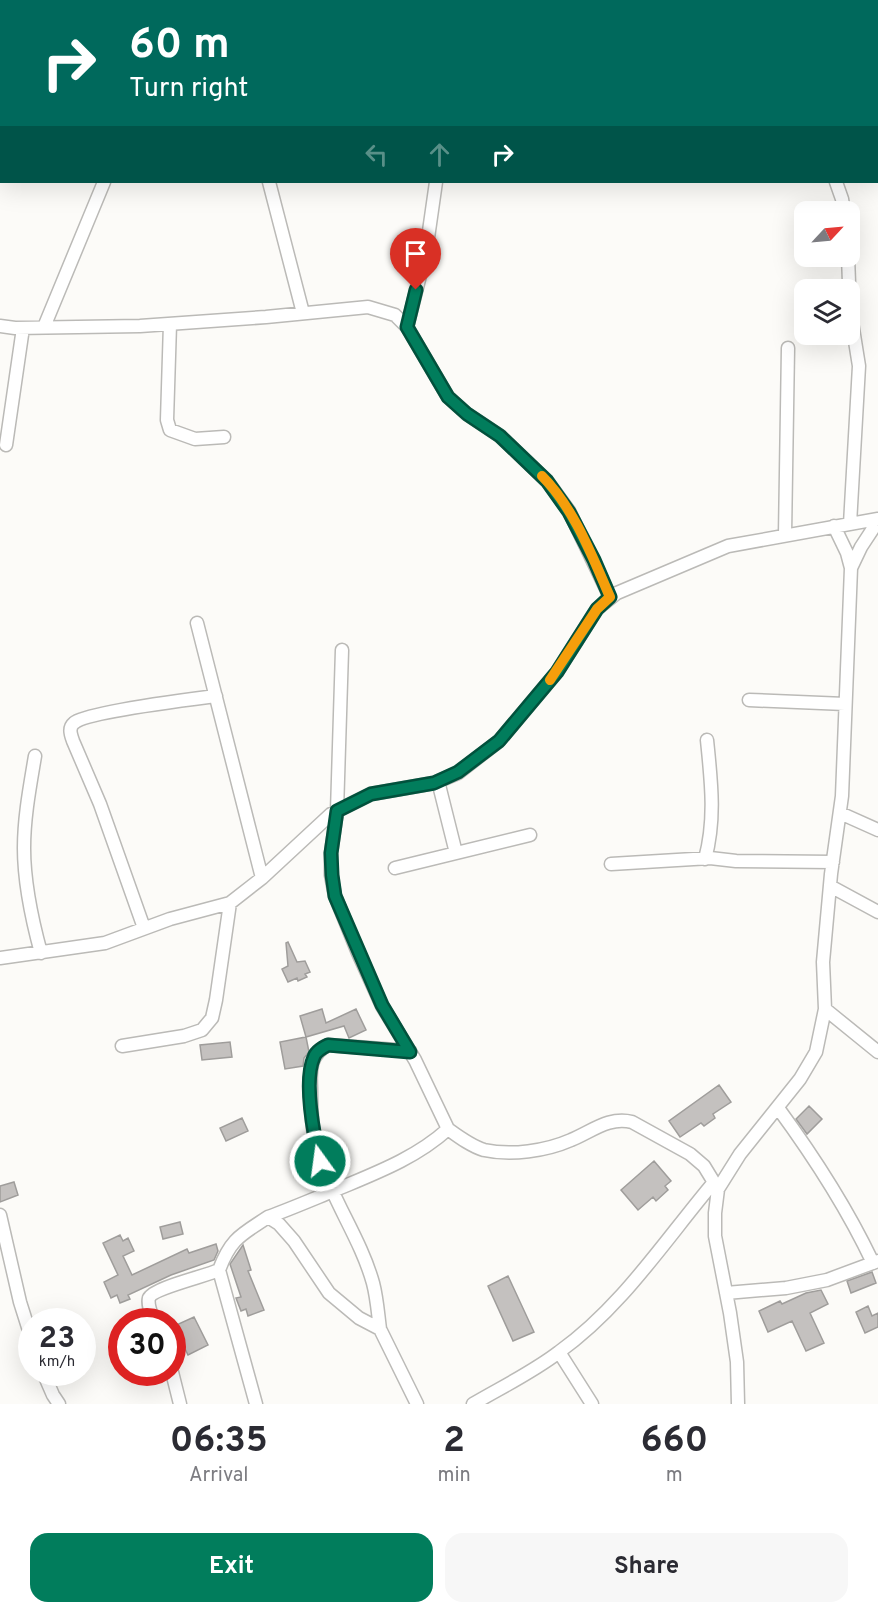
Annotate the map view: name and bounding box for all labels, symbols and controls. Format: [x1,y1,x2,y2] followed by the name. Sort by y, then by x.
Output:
[129,20,230,73] text: 60 m
[30,24,108,102] icon: right
[129,72,248,106] text: Turn right
[360,138,393,171] icon: left
[423,138,456,171] icon: ahead
[486,138,519,171] icon: right
[794,201,860,267] north arrow
[794,201,860,345] map controls
[390,228,441,290] pin
[399,237,432,270] icon: arrive
[794,279,860,345] button: layers
[288,1129,352,1193] position arrow
[108,1308,186,1386] speed limit sign: 30
[39,1321,75,1358] text: 23
[39,1353,75,1372] text: km/h
[170,1419,268,1465] text: 06:35
[443,1419,465,1465] text: 2
[640,1419,708,1465] text: 660
[189,1463,249,1489] text: Arrival
[437,1463,471,1489] text: min
[666,1463,683,1489] text: m
[30,1533,433,1602] button: Exit
[445,1533,848,1602] button: Share

